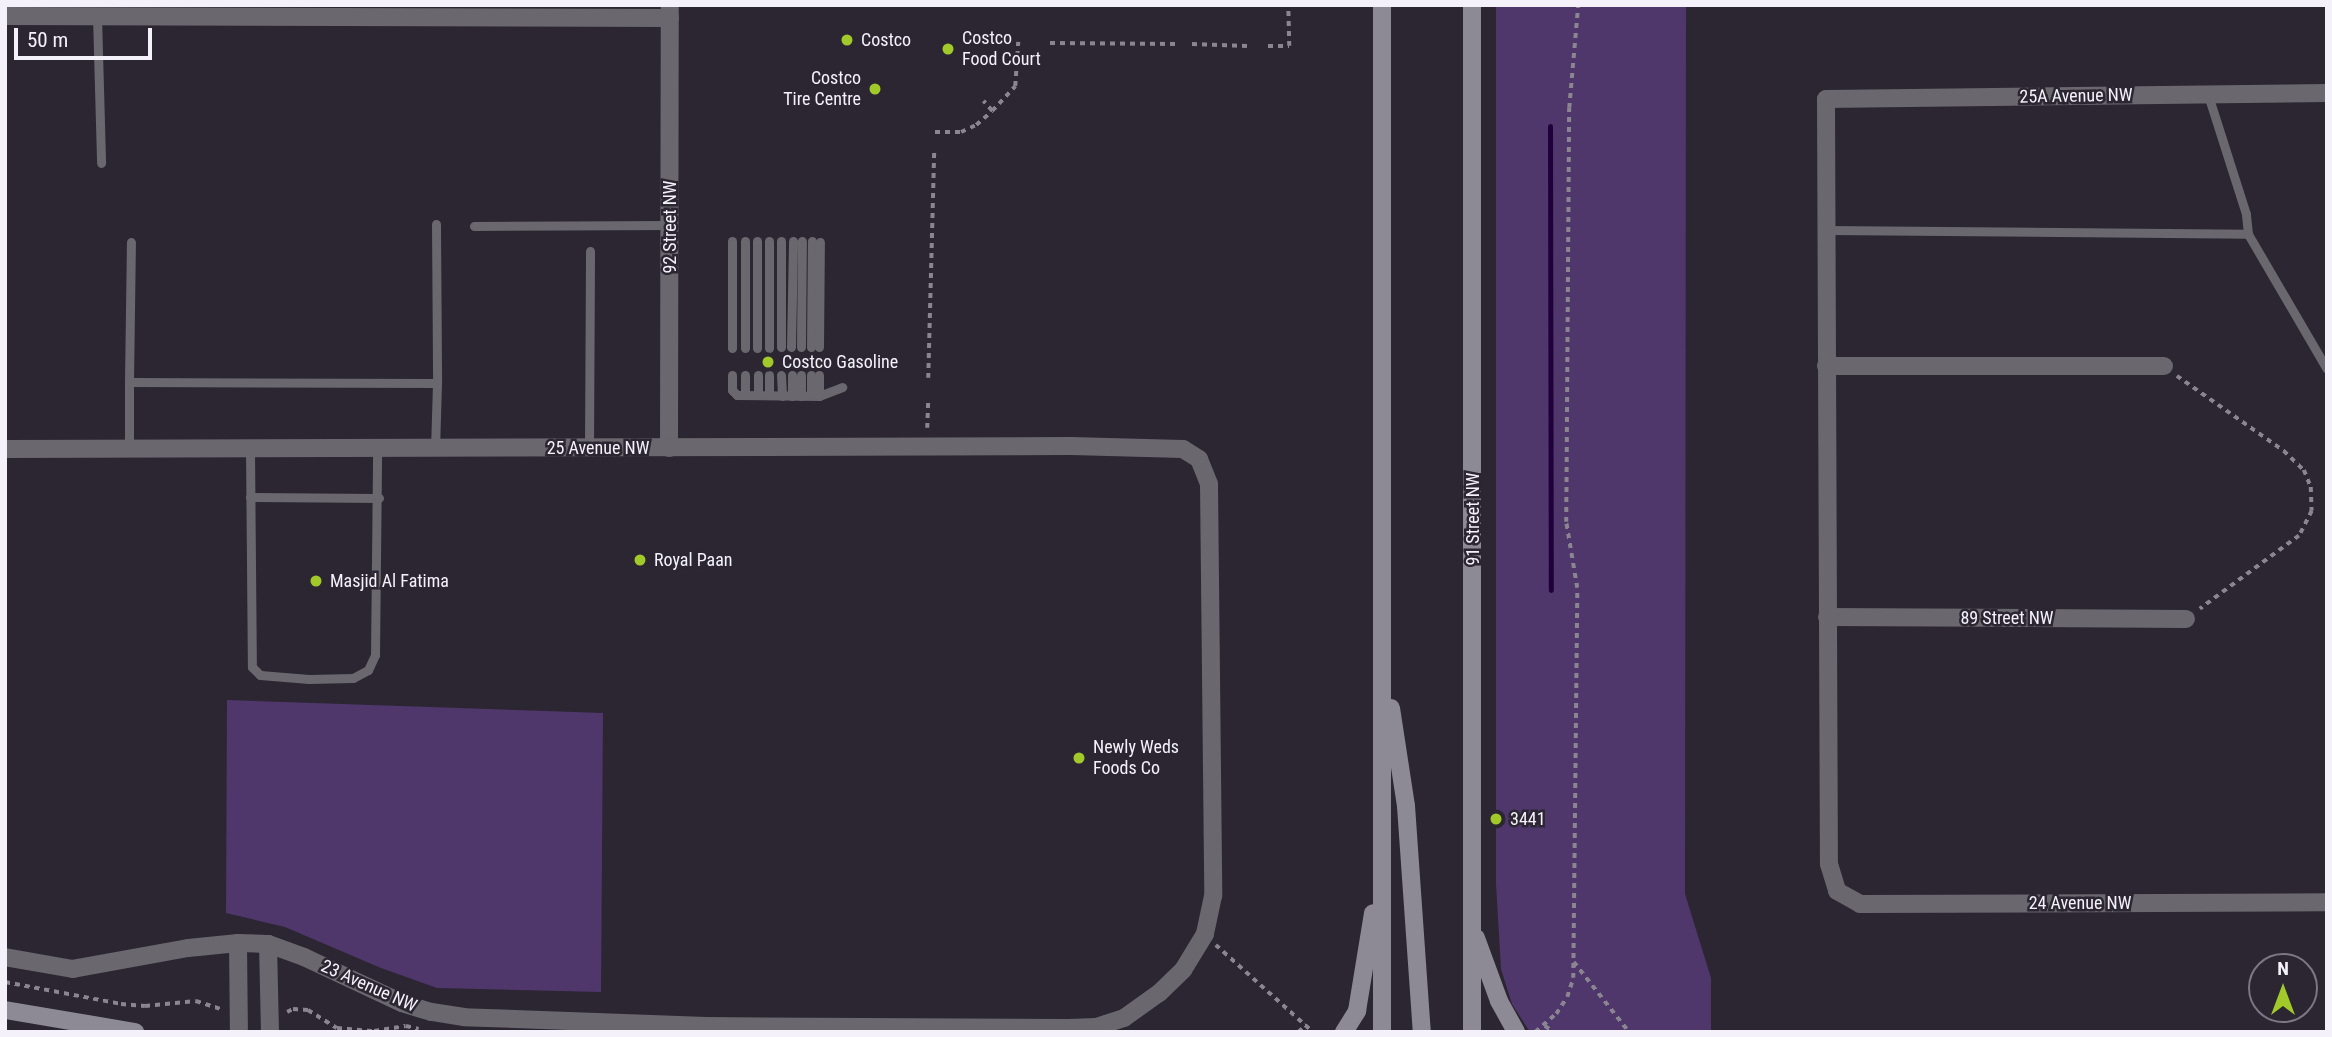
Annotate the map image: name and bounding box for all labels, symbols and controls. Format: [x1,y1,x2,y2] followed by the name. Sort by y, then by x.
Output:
[18,14,156,58] scale bar
[27,28,68,52] text: 50 m
[962,28,1041,70] place label: Costco Food Court
[861,29,911,51] place label: Costco
[839,32,855,48] marker: Costco
[940,41,956,57] marker: Costco Food Court
[783,68,861,110] place label: Costco Tire Centre
[867,81,883,97] marker: Costco Tire Centre
[2019,84,2133,108] street label: 25A Avenue NW
[659,180,681,274] street label: 92 Street NW
[782,351,898,373] place label: Costco Gasoline
[760,354,776,370] marker: Costco Gasoline
[547,437,649,459] street label: 25 Avenue NW
[1462,472,1484,566] street label: 91 Street NW
[654,549,733,571] place label: Royal Paan
[632,552,648,568] marker: Royal Paan
[330,570,449,592] place label: Masjid Al Fatima
[308,573,324,589] marker: Masjid Al Fatima
[1960,607,2054,629] street label: 89 Street NW
[1093,737,1179,780] place label: Newly Weds Foods Co
[1071,750,1087,766] marker: Newly Weds Foods Co
[1510,808,1546,830] place label: 3441
[1488,811,1504,827] marker: 3441
[2029,892,2131,914] street label: 24 Avenue NW
[2248,953,2318,1023] north arrow
[318,955,420,1017] street label: 23 Avenue NW
[2277,957,2289,980] text: N

